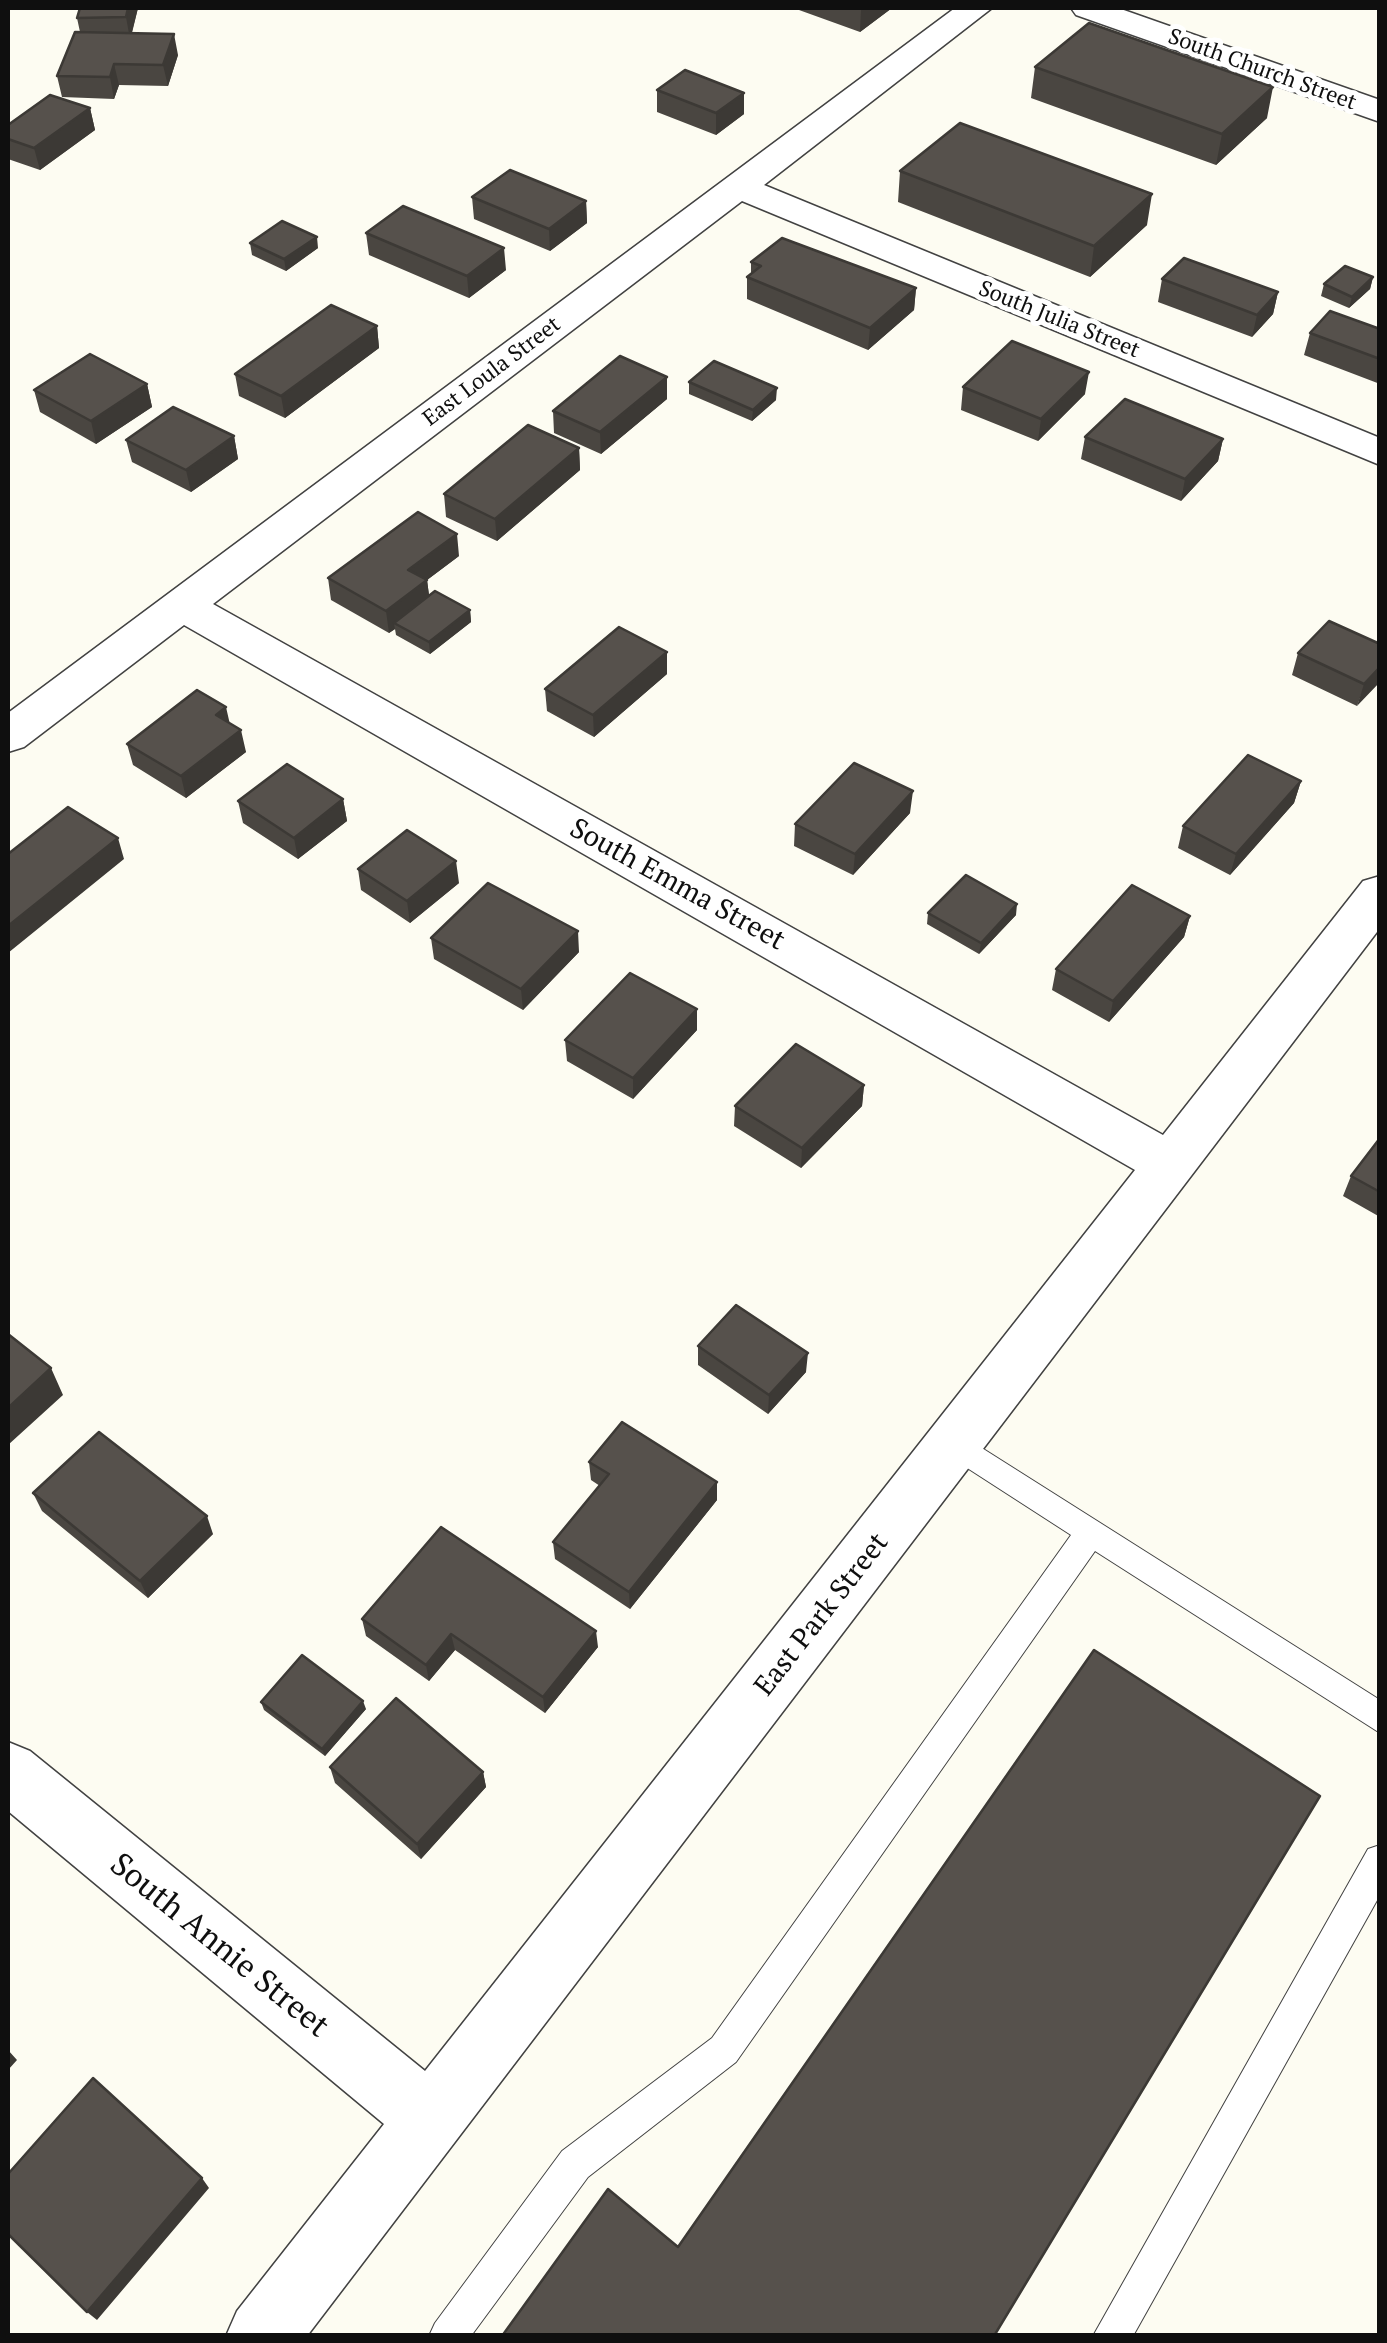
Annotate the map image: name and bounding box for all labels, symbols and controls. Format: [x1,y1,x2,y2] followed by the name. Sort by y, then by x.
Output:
[1164,24,1360,116] street label: South Church Street
[975,276,1143,364] street label: South Julia Street
[418,312,566,432] street label: East Loula Street
[564,812,790,958] street label: South Emma Street
[748,1527,896,1703] street label: East Park Street
[102,1846,336,2046] street label: South Annie Street

